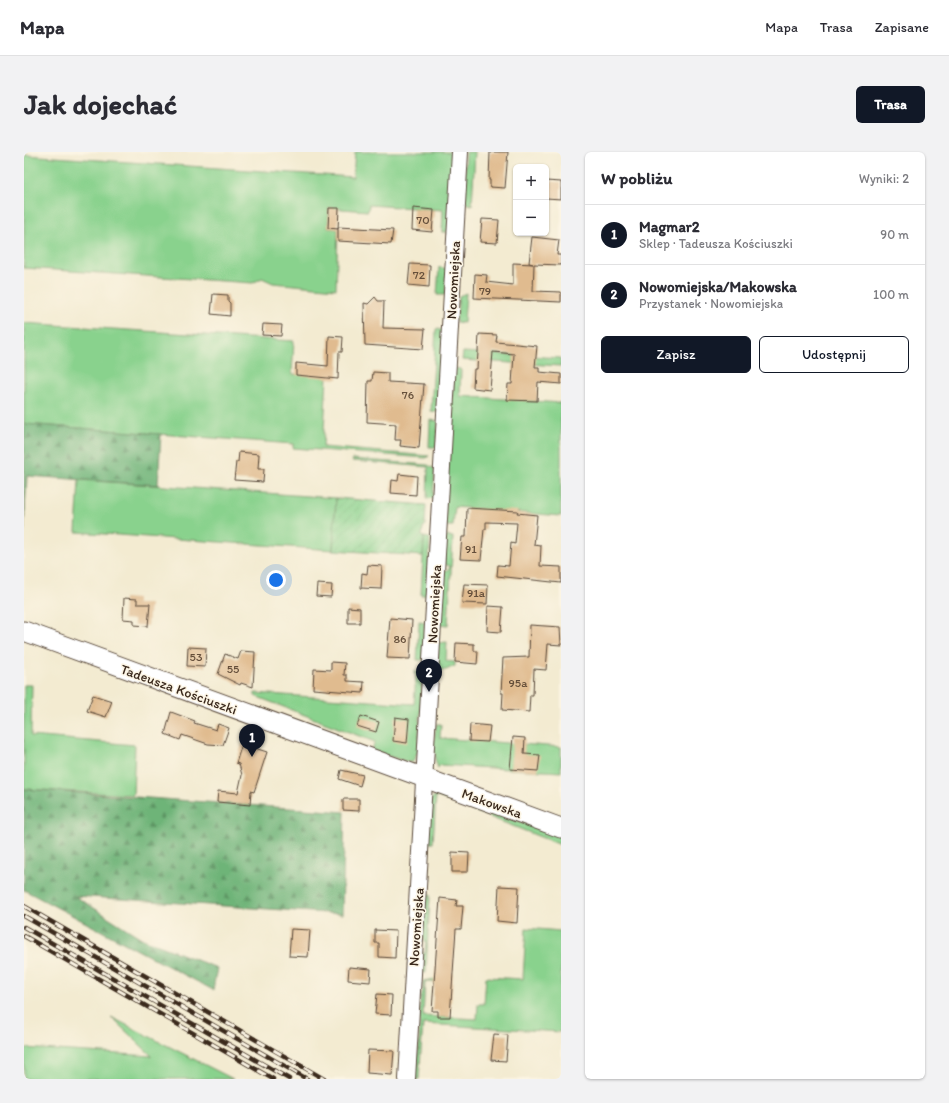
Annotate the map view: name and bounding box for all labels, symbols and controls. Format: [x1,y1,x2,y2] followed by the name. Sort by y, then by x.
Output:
[20,16,64,39] text: Mapa
[765,19,798,36] text: Mapa
[820,19,853,36] text: Trasa
[875,19,929,36] text: Zapisane
[856,86,925,123] button: Trasa
[24,87,177,121] text: Jak dojechać
[513,164,549,236] map controls
[513,164,549,200] button: +
[601,168,672,188] text: W pobliżu
[859,171,909,186] text: Wyniki: 2
[513,200,549,236] button: −
[416,213,430,227] house number: 70
[639,218,700,236] text: Magmar2
[611,227,617,242] text: 1
[880,227,909,242] text: 90 m
[639,236,793,251] text: Sklep · Tadeusza Kościuszki
[443,240,464,320] street label: Nowomiejska
[413,268,426,282] house number: 72
[639,278,797,296] text: Nowomiejska/Makowska
[479,284,491,298] house number: 79
[611,287,617,302] text: 2
[873,287,909,302] text: 100 m
[639,296,783,311] text: Przystanek · Nowomiejska
[601,336,751,373] button: Zapisz
[759,336,909,373] button: Udostępnij
[402,388,414,402] house number: 76
[465,542,477,556] house number: 91
[424,564,445,644] street label: Nowomiejska
[266,570,286,590] your location
[467,586,486,600] house number: 91a
[394,632,406,646] house number: 86
[190,650,203,664] house number: 53
[416,659,442,692] pin: 2
[118,660,239,718] street label: Tadeusza Kościuszki
[227,662,239,676] house number: 55
[509,676,528,690] house number: 95a
[239,724,265,757] pin: 1
[459,785,525,822] street label: Makowska
[405,887,428,967] street label: Nowomiejska

